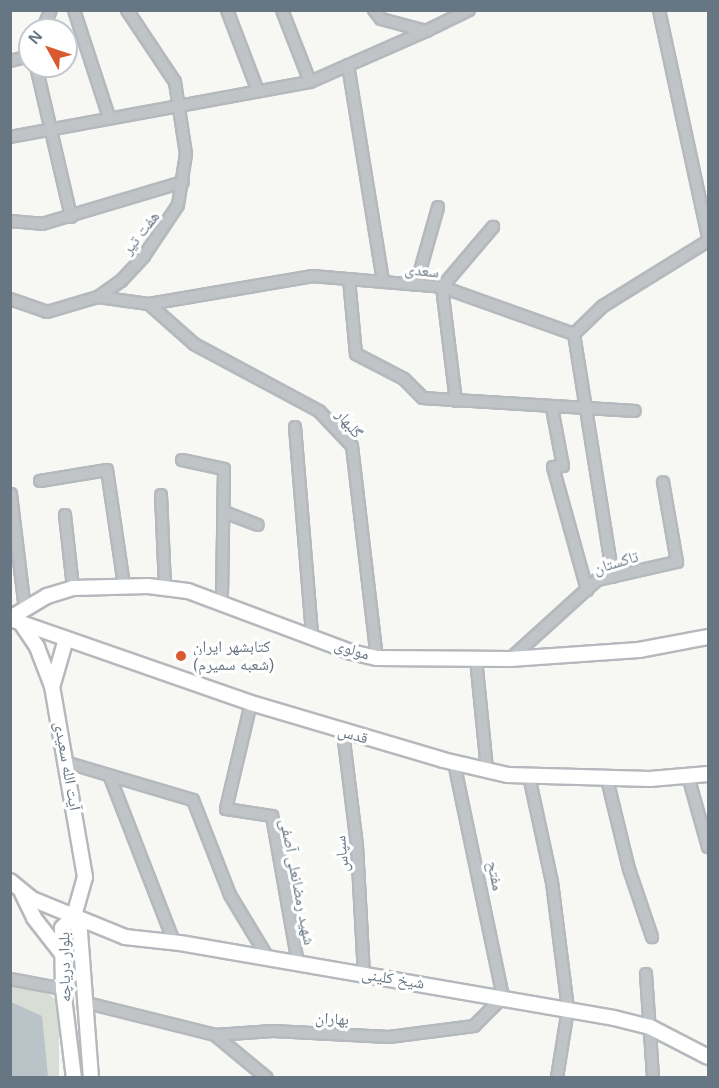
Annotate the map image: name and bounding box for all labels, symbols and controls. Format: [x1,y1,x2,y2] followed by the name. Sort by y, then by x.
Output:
[18,18,78,78] north arrow
[25,28,46,47] text: N
[118,208,164,258] street label: هفت تیر
[404,260,440,282] street label: سعدی
[332,406,366,442] street label: گلبهار
[591,547,641,579] street label: تاکستان
[332,635,372,665] street label: مولوی
[193,637,274,675] place label: کتابشهر ایران (شعبه سمیرم)
[174,649,188,663] marker: کتابشهر ایران (شعبه سمیرم)
[50,720,84,812] street label: آیت الله سعیدی
[336,721,370,749] street label: قدس
[275,817,319,947] street label: شهید رمضانعلی آصفی
[331,835,353,873] street label: سپاس
[483,859,507,893] street label: مفتح
[55,932,75,1002] street label: بلوار دریاچه
[360,965,426,993] street label: شیخ کلینی
[315,1009,349,1029] street label: بهاران

